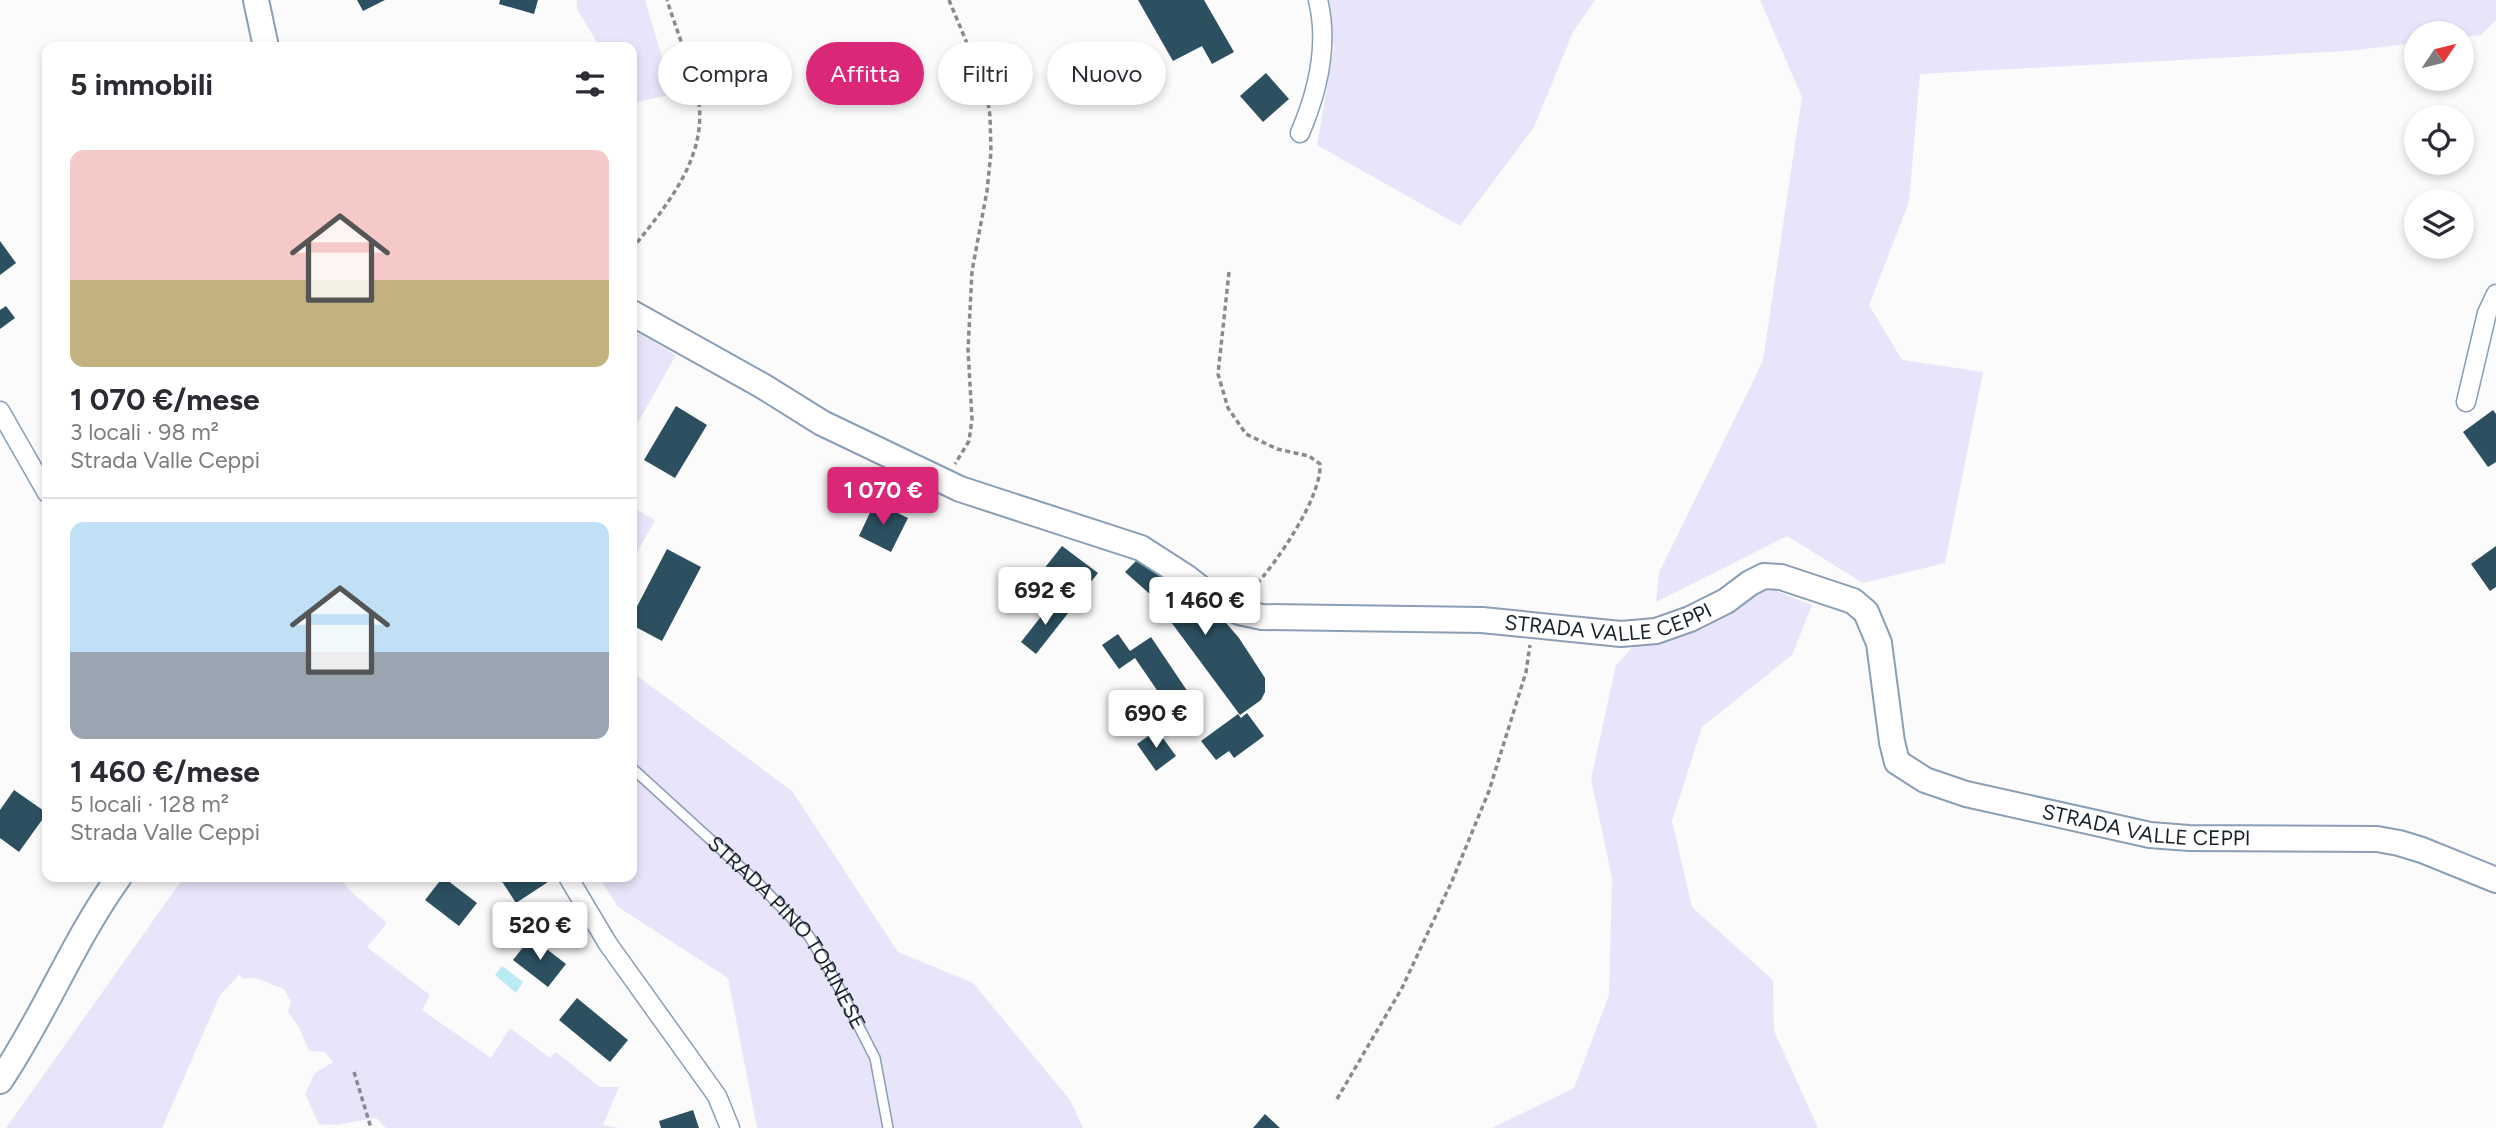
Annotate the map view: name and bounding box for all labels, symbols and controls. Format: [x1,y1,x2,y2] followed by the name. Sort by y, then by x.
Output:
[2404,21,2474,91] north arrow
[2404,21,2474,259] map controls
[658,42,792,105] chip: Compra
[806,42,924,105] chip: Affitta
[938,42,1033,105] chip: Filtri
[1047,42,1166,105] chip: Nuovo
[571,65,609,103] icon: filters
[70,66,213,103] text: 5 immobili
[2404,105,2474,175] button: locate
[2404,189,2474,259] button: layers
[277,195,403,321] icon: home
[70,381,260,418] text: 1 070 €/mese
[70,418,219,446] text: 3 locali · 98 m²
[70,446,260,474] text: Strada Valle Ceppi
[818,468,948,527] pin: 1 070 €
[843,476,923,504] text: 1 070 €
[277,567,403,693] icon: home
[996,568,1094,627] pin: 692 €
[1014,576,1076,604] text: 692 €
[1140,578,1270,637] pin: 1 460 €
[1165,586,1245,614] text: 1 460 €
[1504,597,1716,646] street label: STRADA VALLE CEPPI
[1107,690,1205,750] pin: 690 €
[1124,699,1188,727] text: 690 €
[70,753,260,790] text: 1 460 €/mese
[70,790,229,818] text: 5 locali · 128 m²
[2040,798,2251,850] street label: STRADA VALLE CEPPI
[70,818,260,846] text: Strada Valle Ceppi
[703,830,871,1033] street label: STRADA PINO TORINESE
[491,902,589,962] pin: 520 €
[508,911,572,939] text: 520 €

